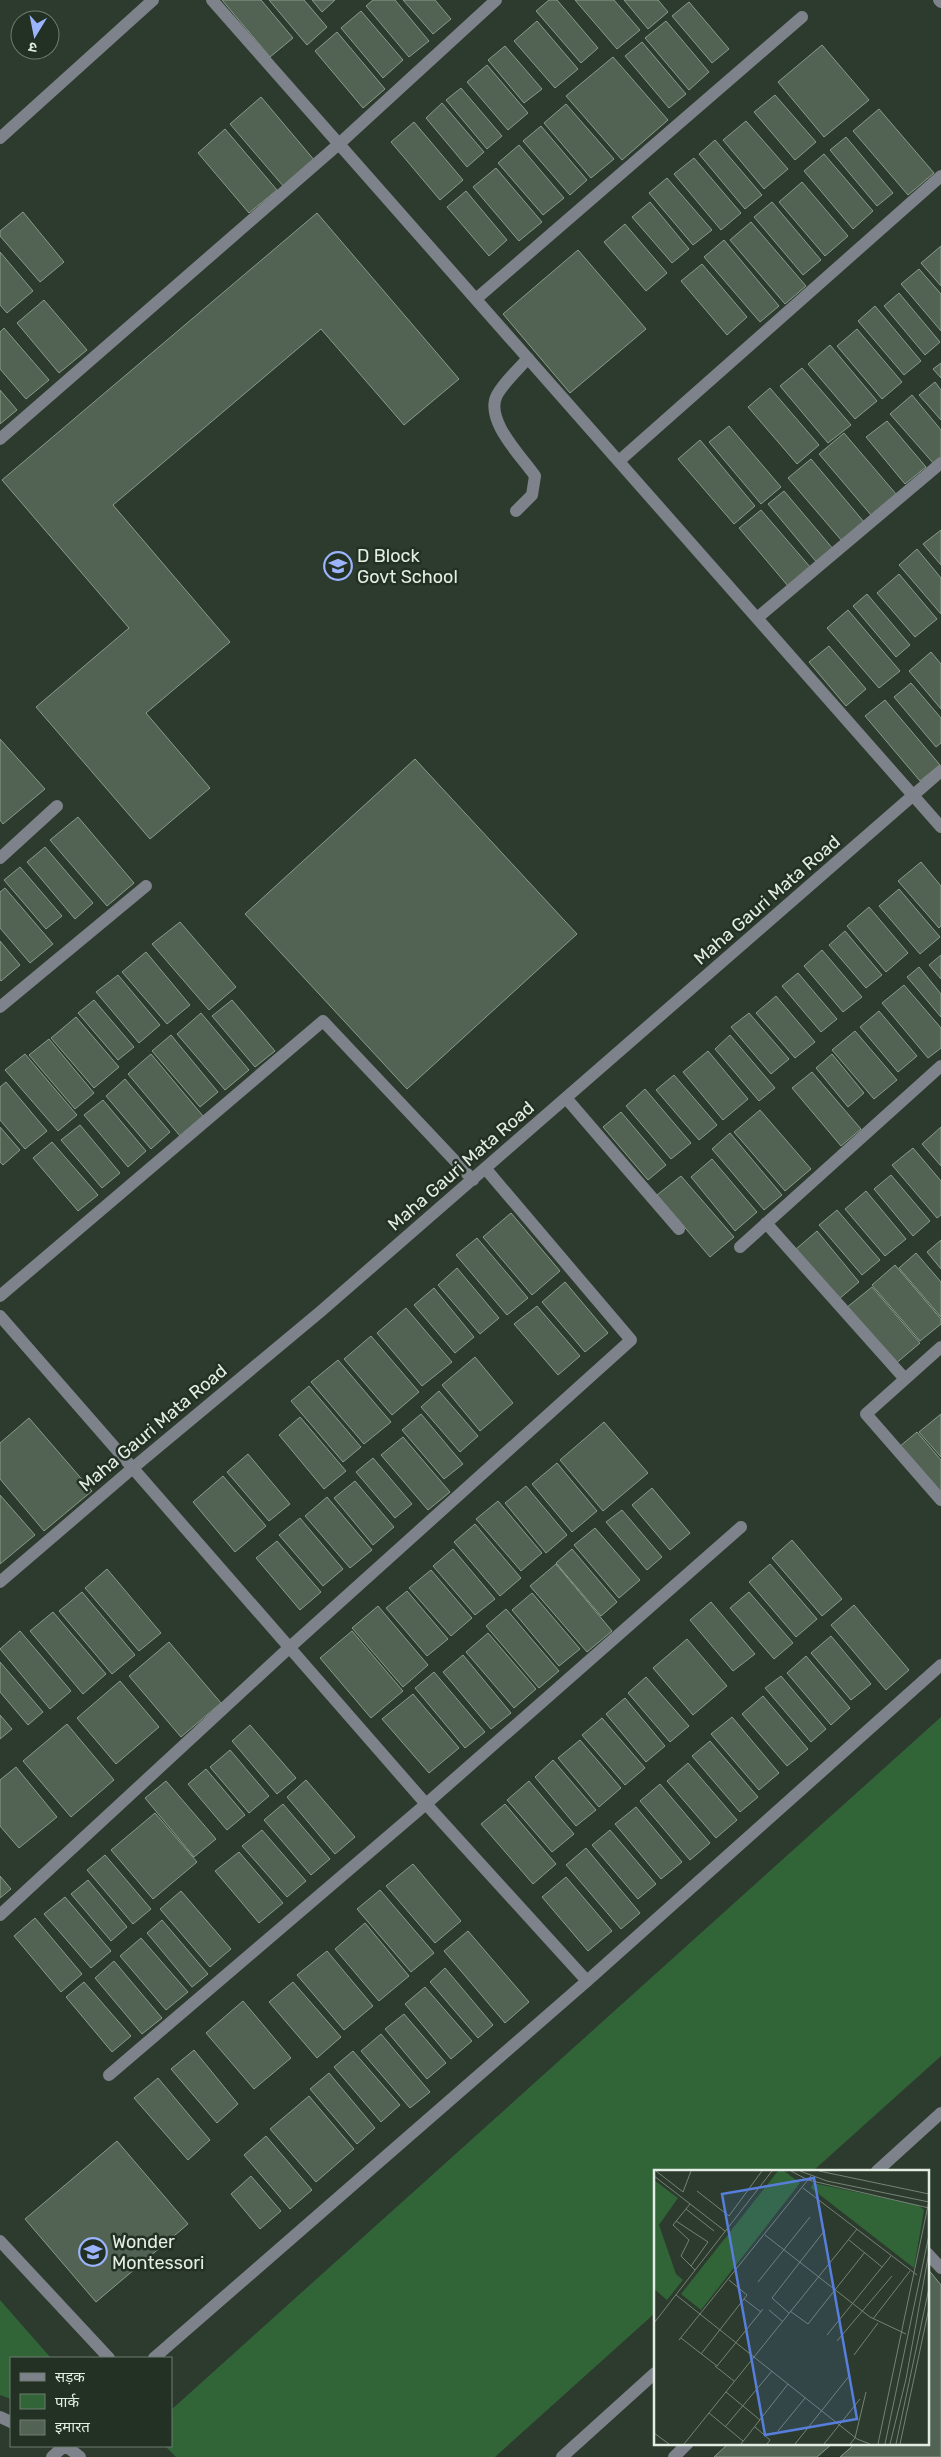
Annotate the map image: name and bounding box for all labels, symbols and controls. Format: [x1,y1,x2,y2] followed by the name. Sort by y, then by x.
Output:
[10,10,60,60] north arrow
[27,38,38,56] text: उ
[357,545,458,588] place label: D Block Govt School
[323,551,353,581] school or university icon: D Block Govt School
[689,831,845,969] street label: Maha Gauri Mata Road
[383,1097,539,1235] street label: Maha Gauri Mata Road
[75,1360,231,1496] street label: Maha Gauri Mata Road
[654,2170,928,2444] inset map
[112,2231,204,2274] place label: Wonder Montessori
[78,2237,108,2267] school or university icon: Wonder Montessori
[10,2357,172,2447] legend
[55,2368,85,2386] text: सड़क
[55,2393,79,2411] text: पार्क
[55,2418,90,2436] text: इमारत

